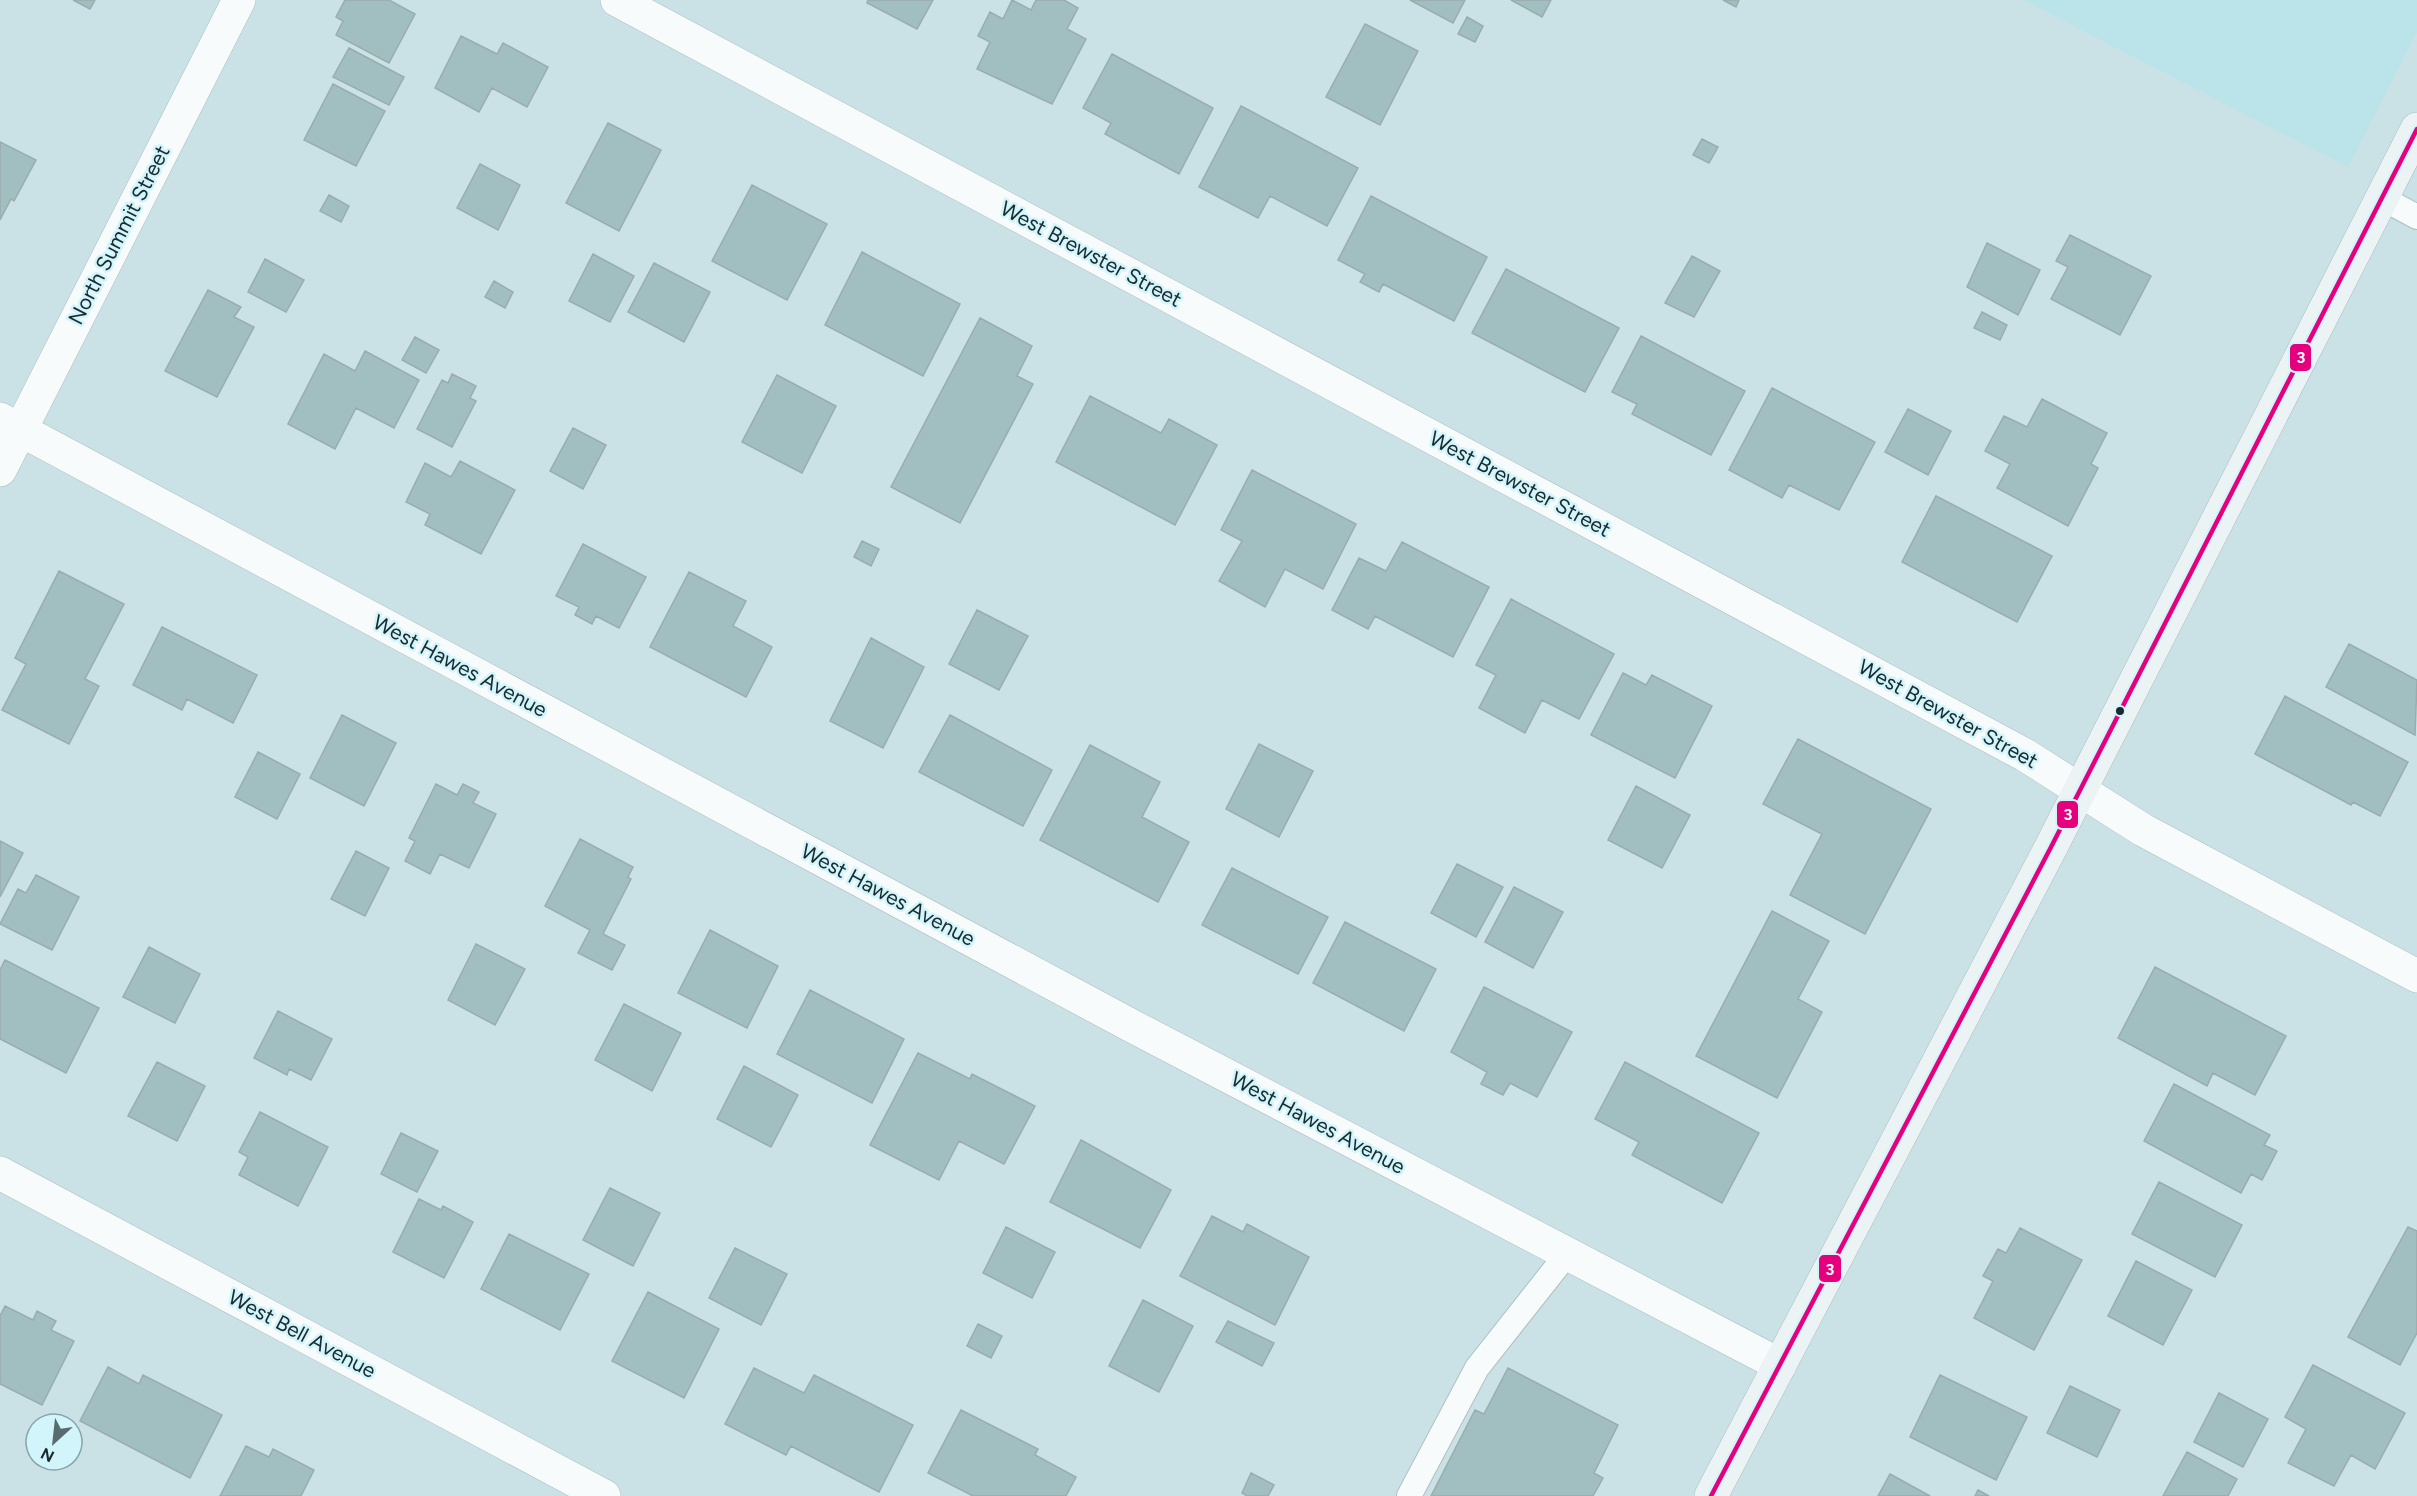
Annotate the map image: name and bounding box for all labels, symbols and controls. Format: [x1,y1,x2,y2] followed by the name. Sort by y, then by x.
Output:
[63,141,175,328] street label: North Summit Street
[996,195,1186,312] street label: West Brewster Street
[2289,343,2312,372] line badge: 3
[2297,348,2306,367] text: 3
[1425,425,1615,542] street label: West Brewster Street
[369,609,552,722] street label: West Hawes Avenue
[1854,654,2042,773] street label: West Brewster Street
[2114,705,2126,717] unlabelled marker
[2056,800,2079,829] line badge: 3
[2064,805,2073,824] text: 3
[797,838,980,951] street label: West Hawes Avenue
[1227,1066,1410,1179] street label: West Hawes Avenue
[1818,1254,1842,1283] line badge: 3
[1826,1260,1835,1279] text: 3
[224,1284,380,1383] street label: West Bell Avenue
[24,1412,84,1472] north arrow
[38,1444,57,1466] text: N

